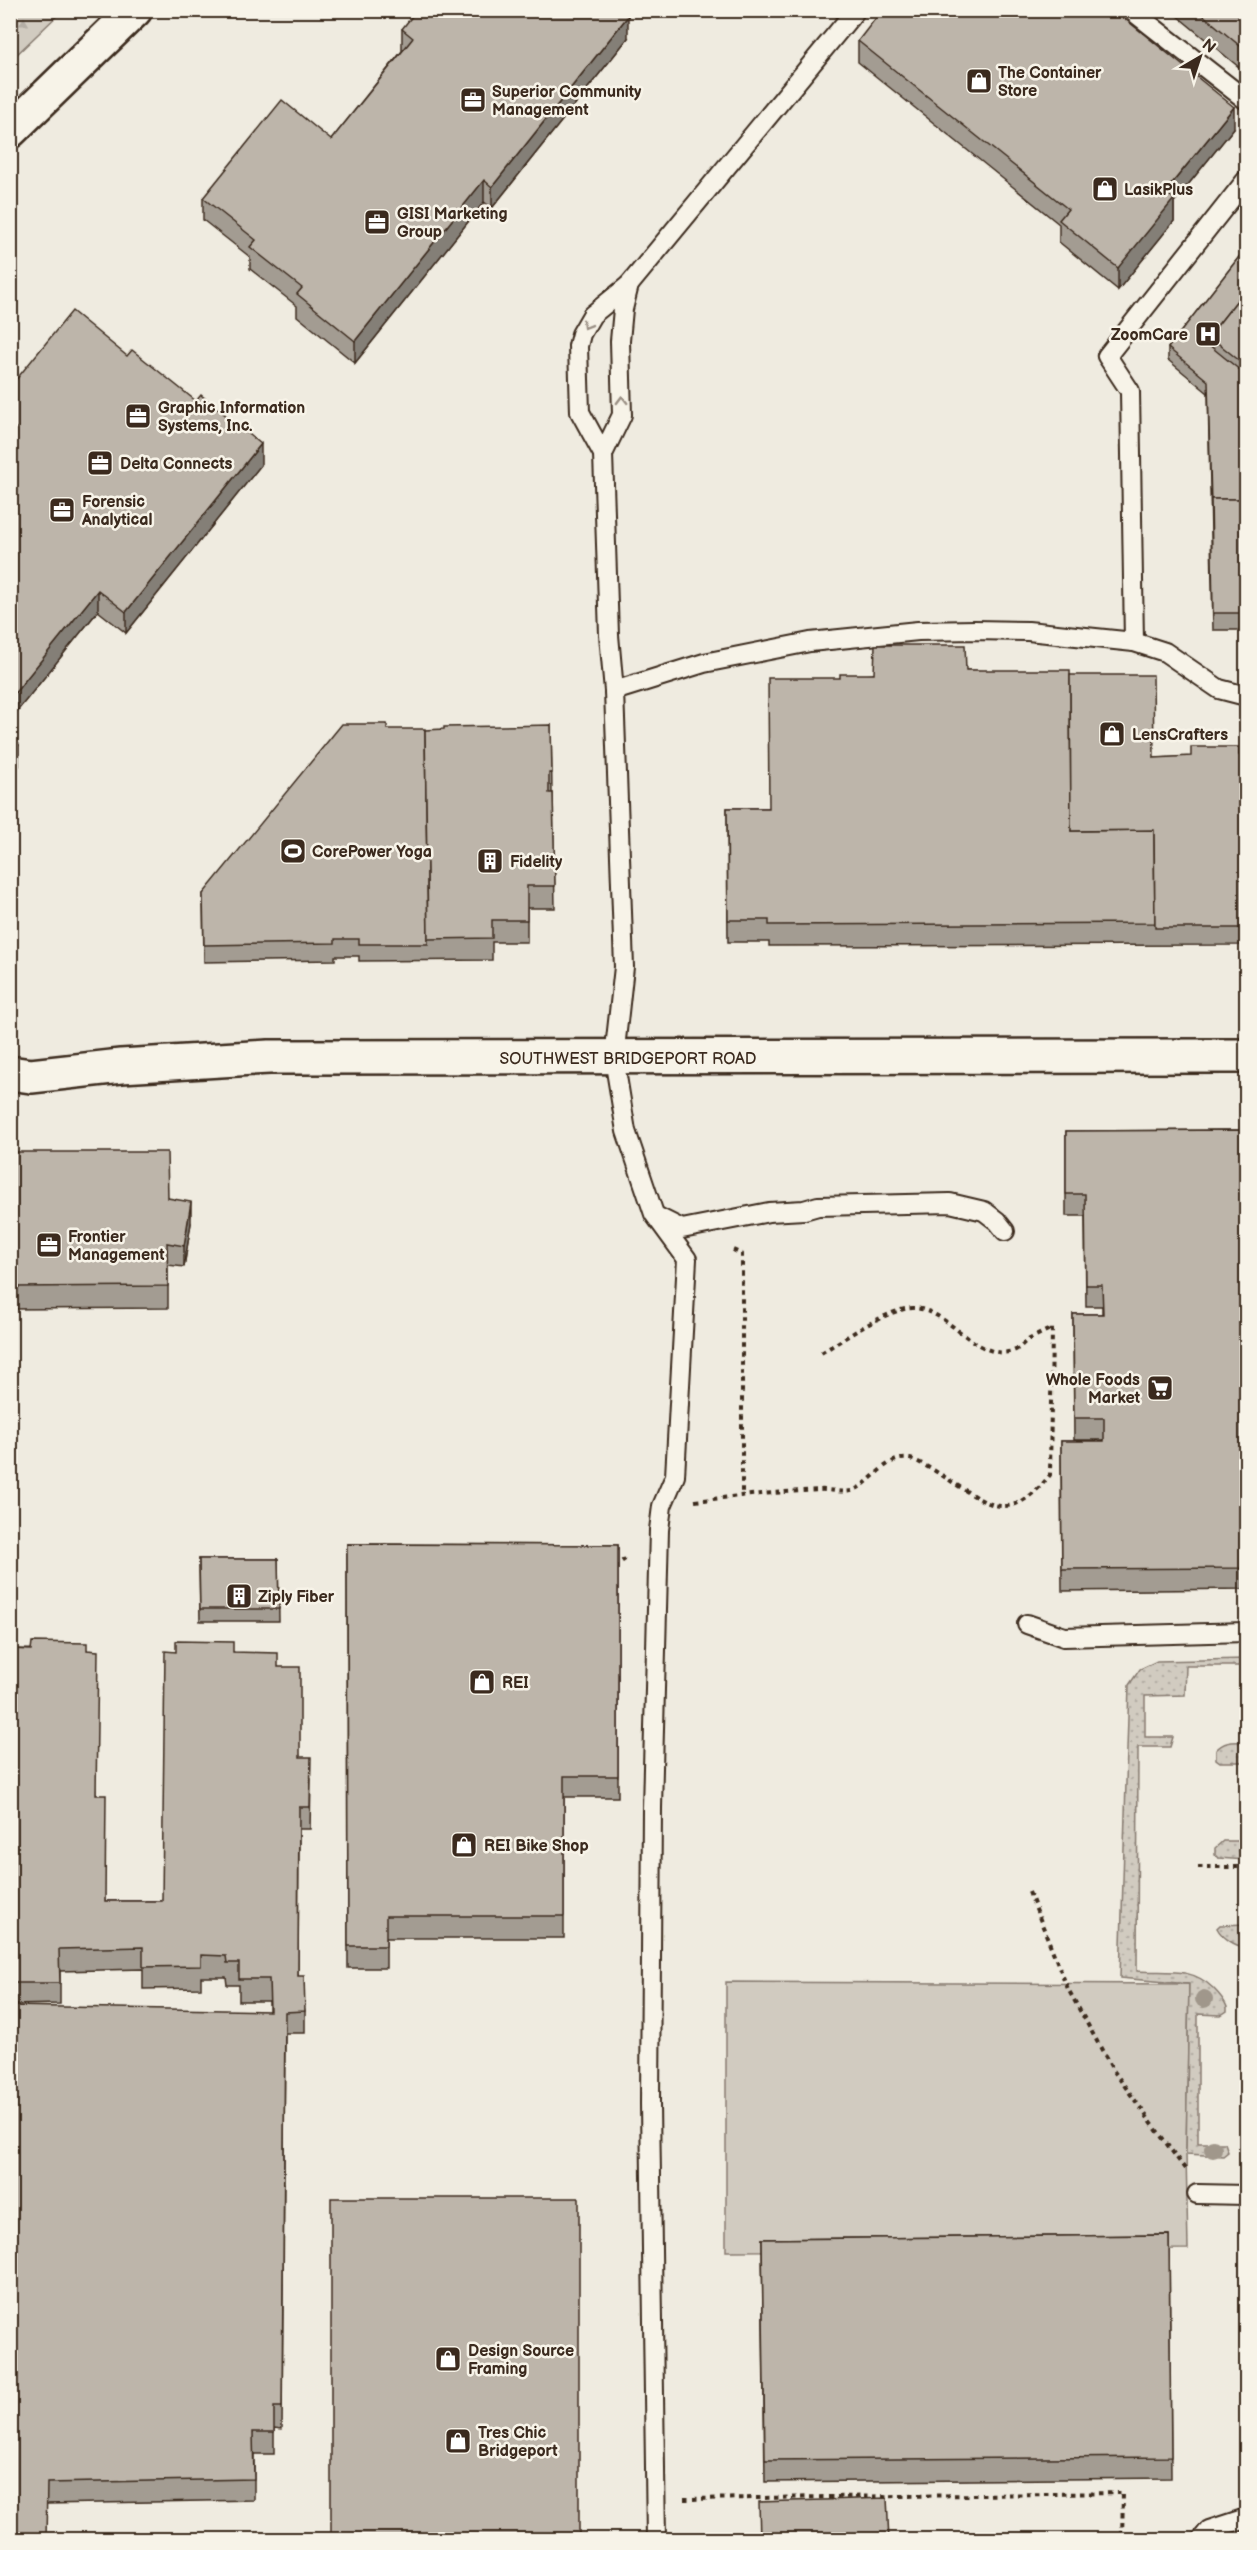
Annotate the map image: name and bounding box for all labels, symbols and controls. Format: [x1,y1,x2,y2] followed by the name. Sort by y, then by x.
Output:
[1170,27,1230,87] north arrow
[1198,35,1219,58] text: N
[998,64,1102,101] place label: The Container Store
[964,66,994,96] shop icon: The Container Store
[492,83,642,120] place label: Superior Community Management
[458,85,488,115] office icon: Superior Community Management
[1090,174,1120,204] shop icon: LasikPlus
[1124,181,1193,200] place label: LasikPlus
[397,205,508,242] place label: GISI Marketing Group
[362,207,392,237] office icon: GISI Marketing Group
[582,318,594,329] one-way arrow
[1193,319,1223,349] hospital icon: ZoomCare
[1111,326,1188,345] place label: ZoomCare
[616,396,628,405] one-way arrow
[158,399,305,436] place label: Graphic Information Systems, Inc.
[123,401,153,431] office icon: Graphic Information Systems, Inc.
[85,448,115,478] office icon: Delta Connects
[120,455,233,474] place label: Delta Connects
[81,493,153,530] place label: Forensic Analytical
[47,495,77,525] office icon: Forensic Analytical
[1097,719,1127,749] shop icon: LensCrafters
[1132,726,1228,745] place label: LensCrafters
[278,836,308,866] sports icon: CorePower Yoga
[312,843,432,862] place label: CorePower Yoga
[475,846,505,876] building icon: Fidelity
[510,853,563,872] place label: Fidelity
[500,1050,756,1069] street label: SOUTHWEST BRIDGEPORT ROAD
[68,1228,165,1265] place label: Frontier Management
[34,1230,64,1260] office icon: Frontier Management
[1046,1371,1141,1408] place label: Whole Foods Market
[1145,1373,1175,1403] supermarket icon: Whole Foods Market
[224,1581,254,1611] building icon: Ziply Fiber
[258,1588,335,1607] place label: Ziply Fiber
[467,1667,497,1697] shop icon: REI
[502,1674,529,1693] place label: REI
[449,1830,479,1860] shop icon: REI Bike Shop
[484,1837,589,1856] place label: REI Bike Shop
[468,2342,574,2379] place label: Design Source Framing
[433,2344,463,2374] shop icon: Design Source Framing
[478,2424,558,2461] place label: Tres Chic Bridgeport
[443,2426,473,2456] shop icon: Tres Chic Bridgeport

